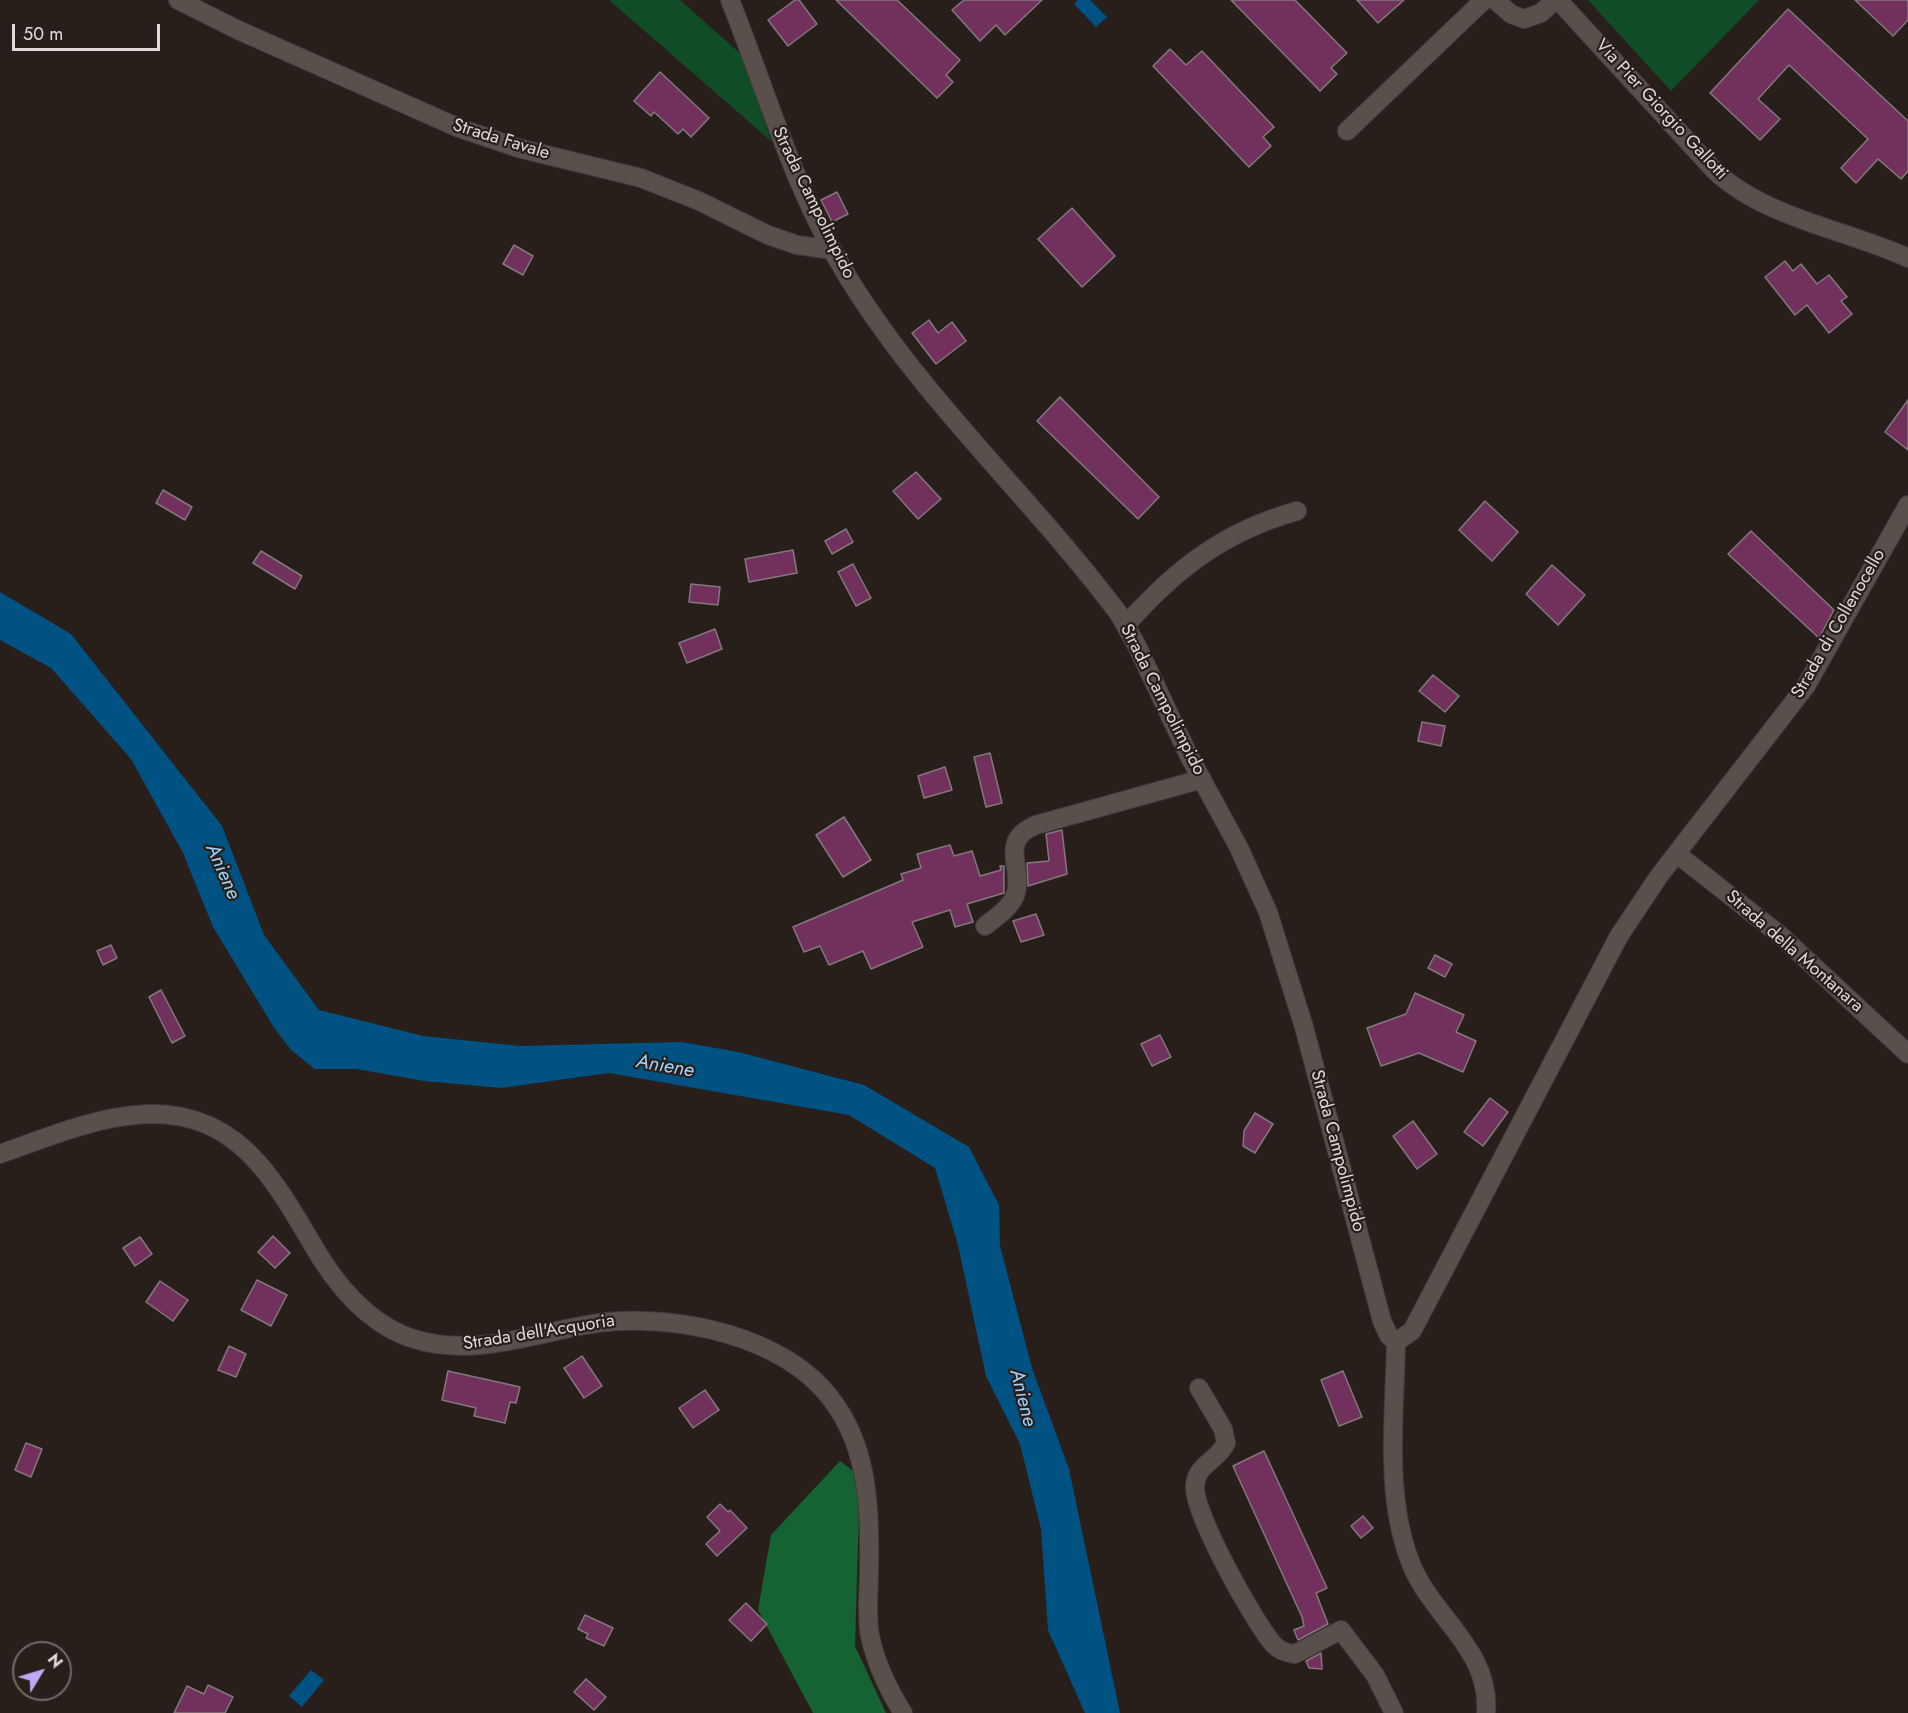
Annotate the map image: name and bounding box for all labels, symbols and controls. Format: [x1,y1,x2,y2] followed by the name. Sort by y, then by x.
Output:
[15,12,164,50] scale bar
[23,21,63,47] text: 50 m
[1590,35,1732,185] street label: Via Pier Giorgio Gallotti
[450,115,552,165] street label: Strada Favale
[767,124,859,282] street label: Strada Campolimpido
[1787,546,1891,702] street label: Strada di Collenocello
[1115,621,1209,779] street label: Strada Campolimpido
[199,841,245,903] water label: Aniene
[1721,886,1867,1018] street label: Strada della Montanara
[634,1050,696,1084] water label: Aniene
[1305,1068,1369,1234] street label: Strada Campolimpido
[462,1310,616,1356] street label: Strada dell'Acquoria
[1003,1367,1041,1429] water label: Aniene
[12,1641,72,1701] north arrow
[42,1649,68,1673] text: N

